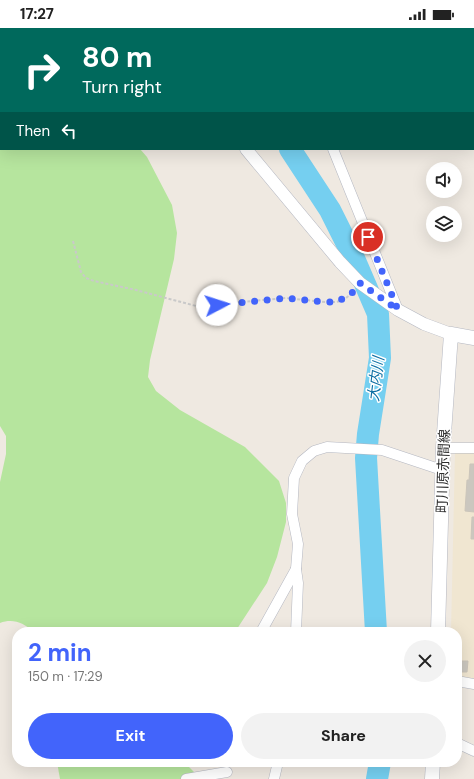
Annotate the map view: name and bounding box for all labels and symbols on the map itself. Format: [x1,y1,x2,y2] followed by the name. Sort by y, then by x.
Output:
[351,220,385,254] pin
[196,284,238,326] position arrow
[363,353,389,403] water label: 大内川
[433,429,453,513] street label: 町川原赤間線

